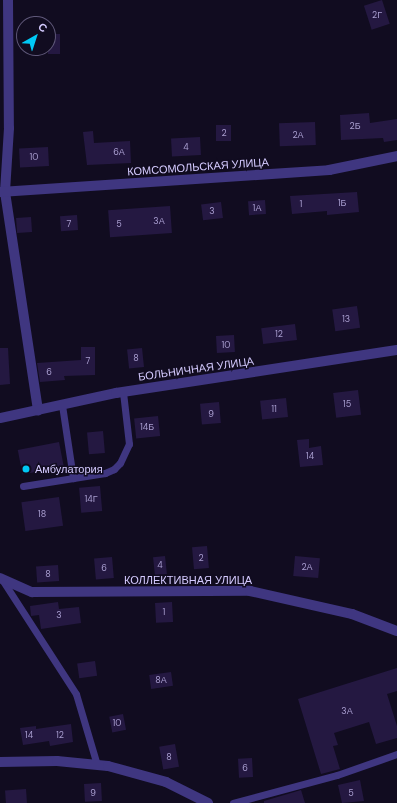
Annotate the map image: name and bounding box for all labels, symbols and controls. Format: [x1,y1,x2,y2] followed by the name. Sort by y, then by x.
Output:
[372,10,382,20] house number: 2Г
[16,16,56,56] north arrow
[35,20,50,35] text: С
[349,121,361,131] house number: 2Б
[221,128,227,138] house number: 2
[292,130,304,140] house number: 2А
[183,142,189,152] house number: 4
[113,147,125,157] house number: 6А
[30,152,38,162] house number: 10
[127,155,269,179] street label: КОМСОМОЛЬСКАЯ УЛИЦА
[338,198,346,208] house number: 1Б
[300,199,302,209] house number: 1
[253,203,261,213] house number: 1А
[209,206,215,216] house number: 3
[153,216,165,226] house number: 3А
[67,219,71,229] house number: 7
[116,219,122,229] house number: 5
[342,314,350,324] house number: 13
[275,329,283,339] house number: 12
[222,340,230,350] house number: 10
[133,353,139,363] house number: 8
[137,354,255,384] street label: БОЛЬНИЧНАЯ УЛИЦА
[86,356,90,366] house number: 7
[46,367,52,377] house number: 6
[343,399,351,409] house number: 15
[271,404,277,414] house number: 11
[208,409,214,419] house number: 9
[140,422,154,432] house number: 14Б
[306,451,314,461] house number: 14
[35,462,103,476] place label: Амбулатория
[20,463,32,475] marker: Амбулатория
[84,494,98,504] house number: 14Г
[38,509,46,519] house number: 18
[198,553,204,563] house number: 2
[157,560,163,570] house number: 4
[301,562,313,572] house number: 2А
[101,563,107,573] house number: 6
[45,569,51,579] house number: 8
[124,573,252,587] street label: КОЛЛЕКТИВНАЯ УЛИЦА
[163,607,165,617] house number: 1
[56,610,62,620] house number: 3
[155,675,167,685] house number: 8А
[341,706,353,716] house number: 3А
[113,718,121,728] house number: 10
[25,730,33,740] house number: 14
[56,730,64,740] house number: 12
[166,752,172,762] house number: 8
[242,763,248,773] house number: 6
[90,788,96,798] house number: 9
[348,788,354,798] house number: 5

